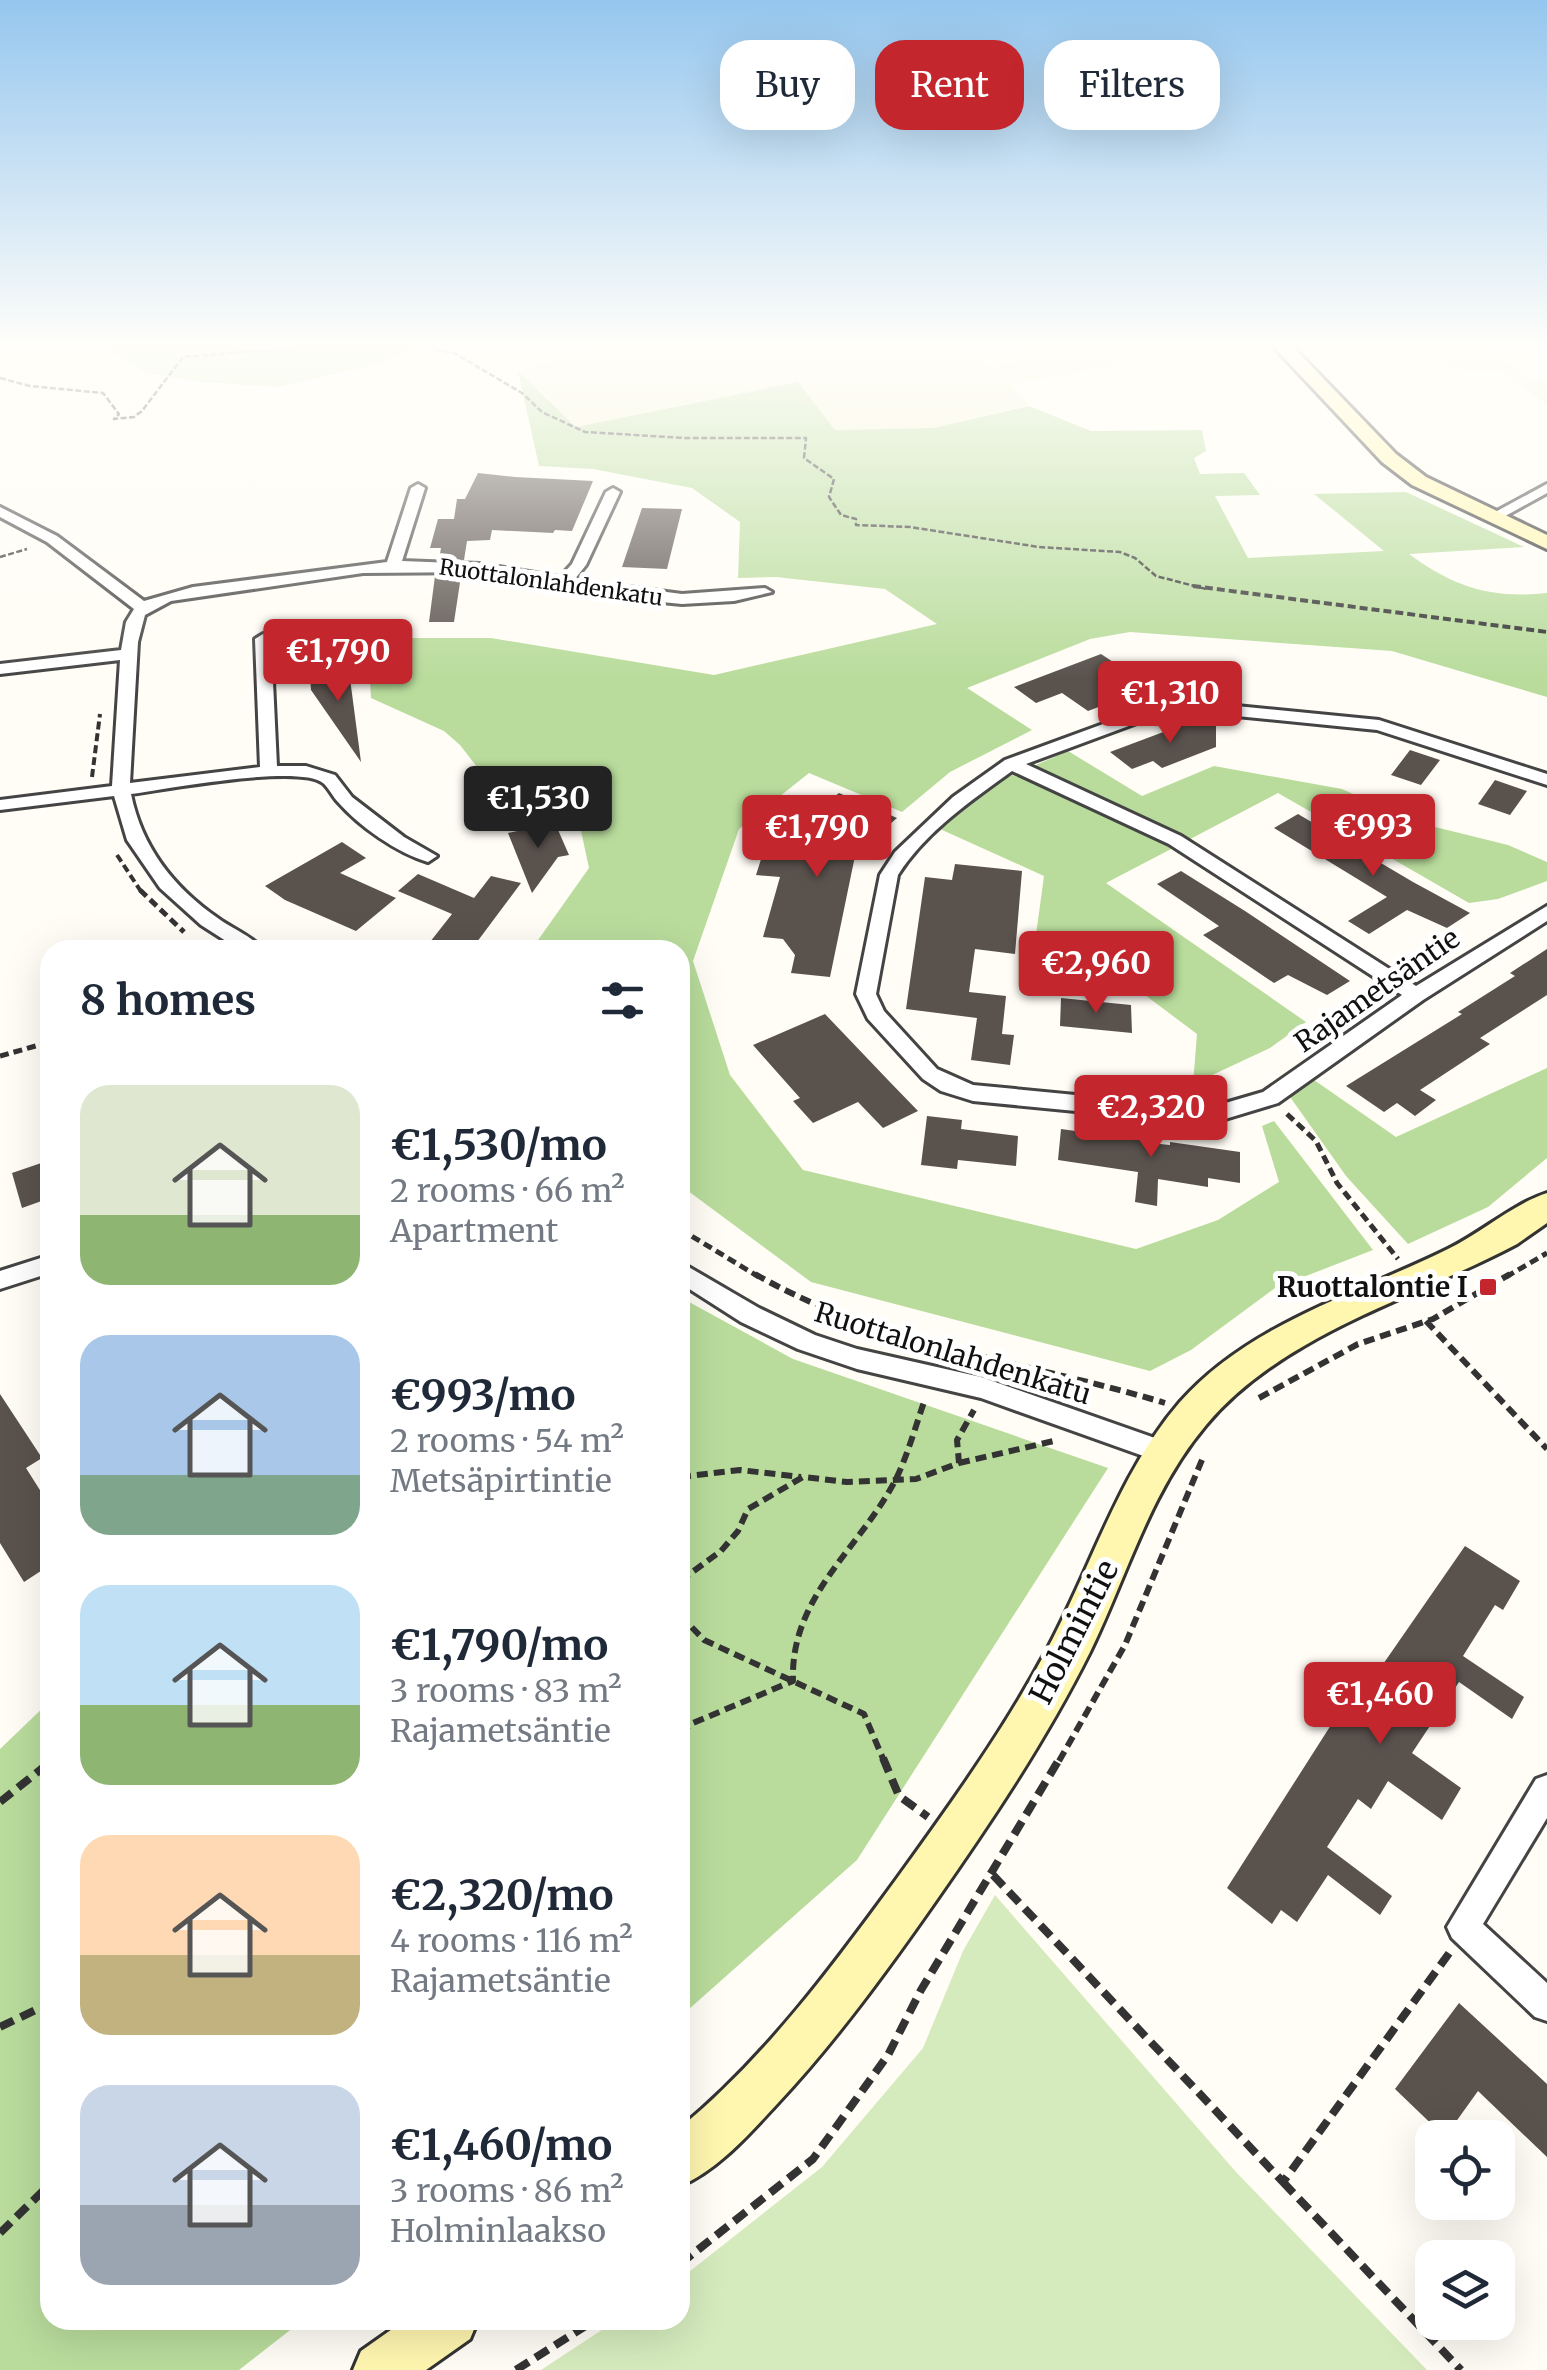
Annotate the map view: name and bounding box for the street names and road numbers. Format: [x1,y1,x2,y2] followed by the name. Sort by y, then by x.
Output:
[437,552,665,612] street label: Ruottalonlahdenkatu
[1288,920,1466,1060] street label: Rajametsäntie
[810,1294,1096,1412] street label: Ruottalonlahdenkatu
[1021,1553,1127,1711] street label: Holmintie

